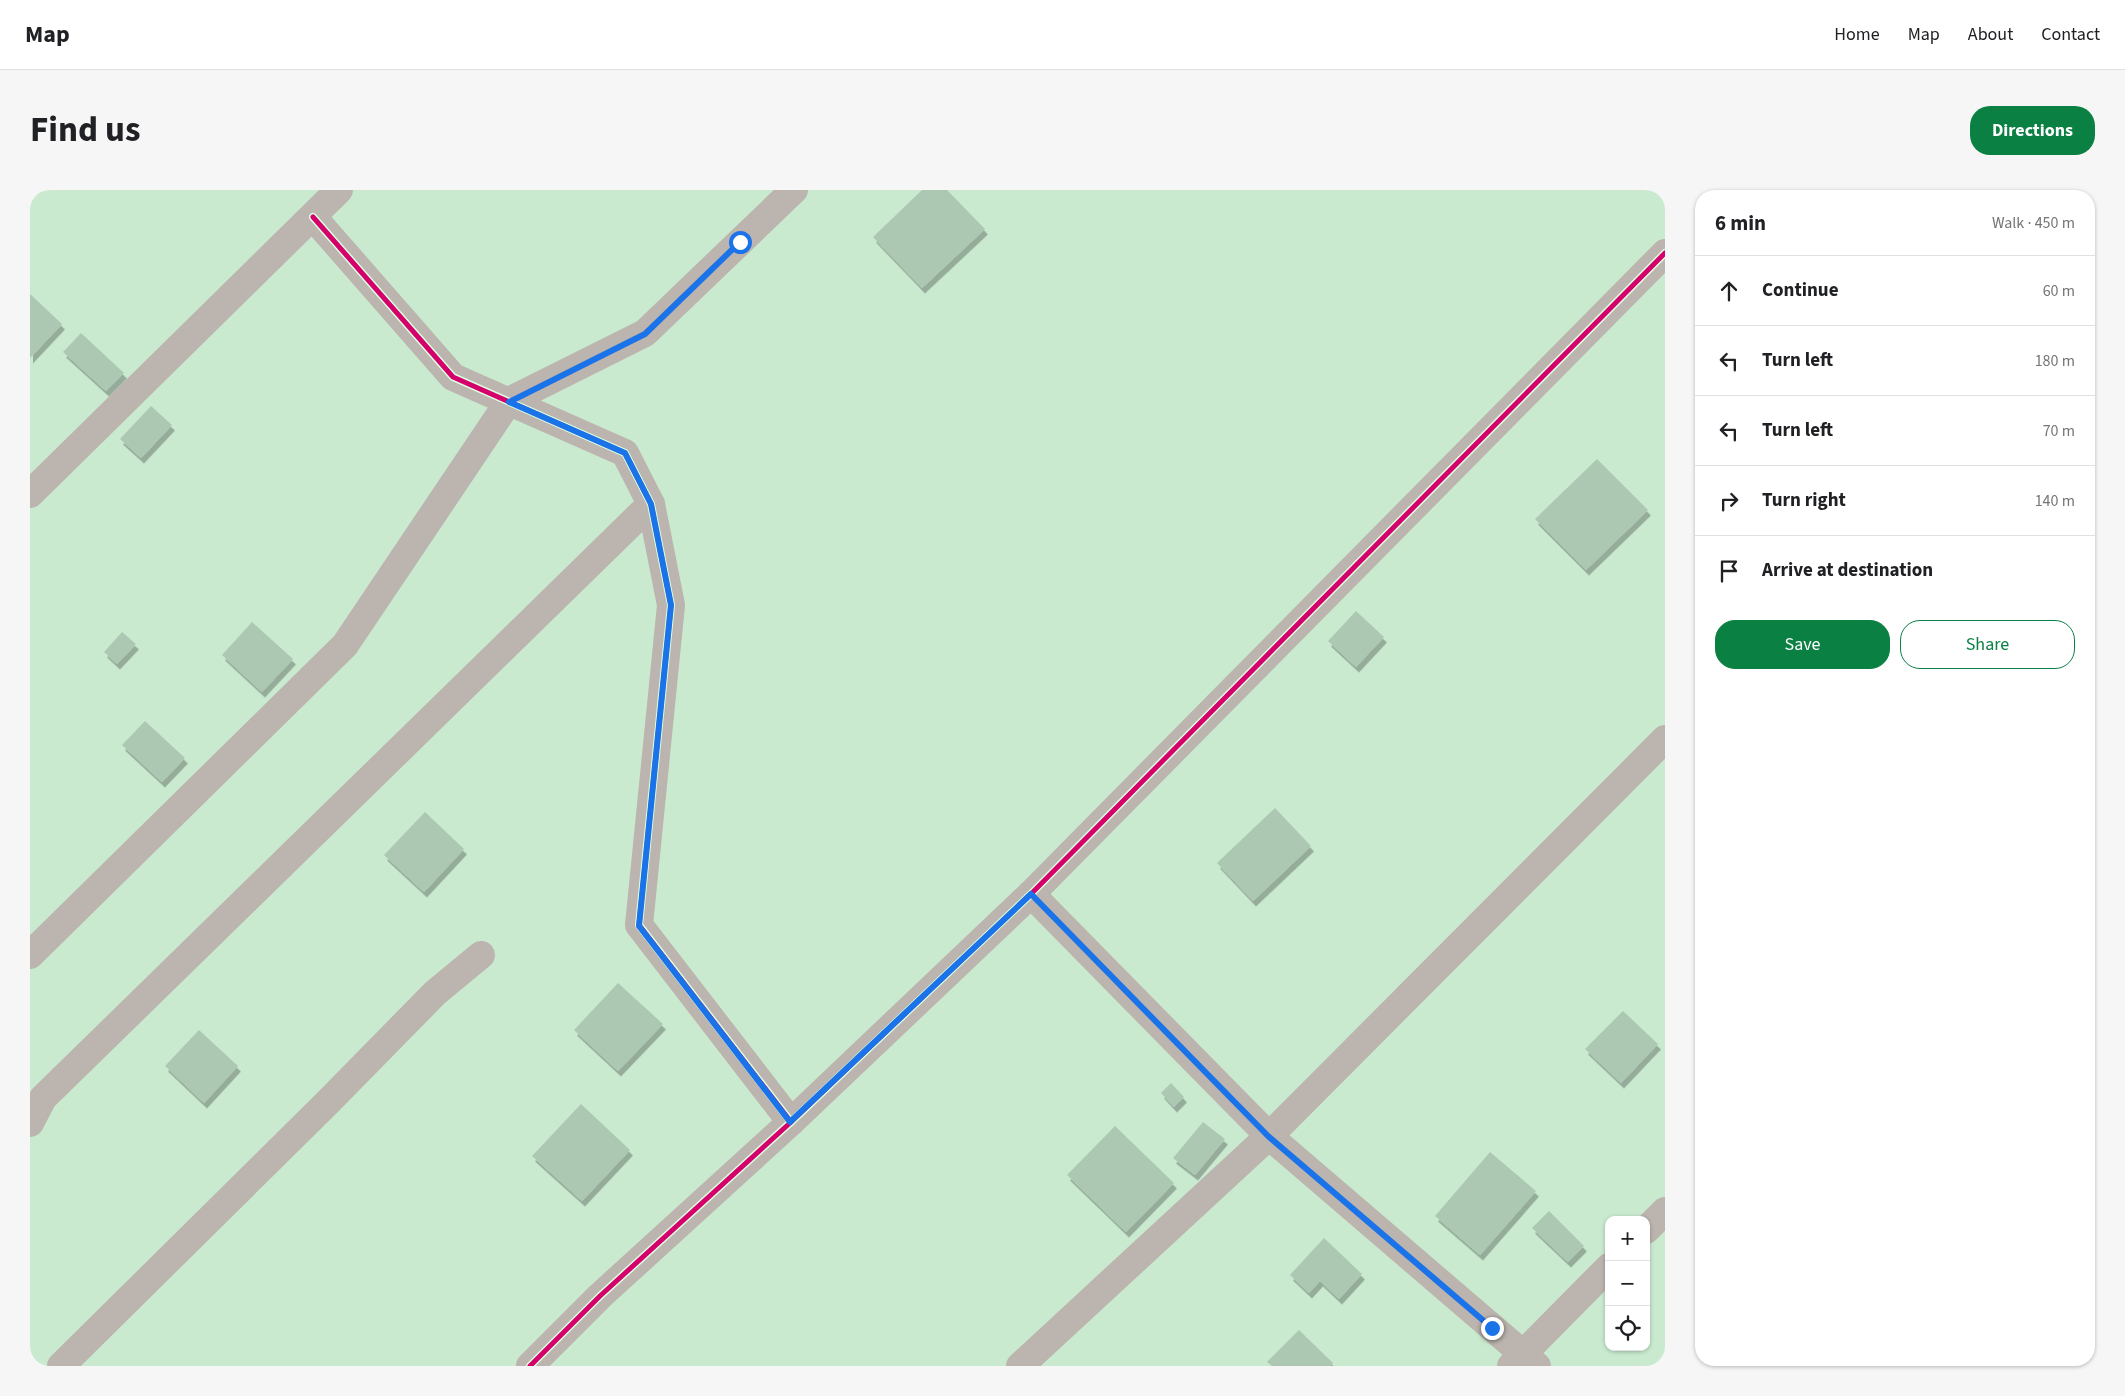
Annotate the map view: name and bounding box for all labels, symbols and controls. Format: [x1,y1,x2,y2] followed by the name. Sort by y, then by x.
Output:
[25,17,70,52] text: Map
[1834,22,1880,47] text: Home
[1908,22,1940,47] text: Map
[1968,22,2013,47] text: About
[2041,22,2100,47] text: Contact
[30,105,140,155] text: Find us
[1970,106,2095,155] button: Directions
[1715,208,1766,238] text: 6 min
[1992,212,2075,234] text: Walk · 450 m
[729,231,752,254] route start
[1715,277,1743,305] icon: ahead
[1762,277,1839,304] text: Continue
[2043,280,2075,302] text: 60 m
[1715,347,1743,375] icon: left
[1762,347,1833,374] text: Turn left
[2035,350,2075,372] text: 180 m
[1715,417,1743,445] icon: left
[1762,417,1833,444] text: Turn left
[2043,420,2075,442] text: 70 m
[1715,487,1743,515] icon: right
[1762,487,1846,514] text: Turn right
[2035,490,2075,512] text: 140 m
[1715,557,1743,585] icon: arrive
[1762,557,1933,584] text: Arrive at destination
[1715,620,1890,669] button: Save
[1900,620,2075,669] button: Share
[1605,1216,1650,1351] map controls
[1605,1216,1650,1261] button: +
[1605,1261,1650,1306] button: −
[1605,1306,1650,1351] button: locate
[1481,1317,1504,1340] route end

